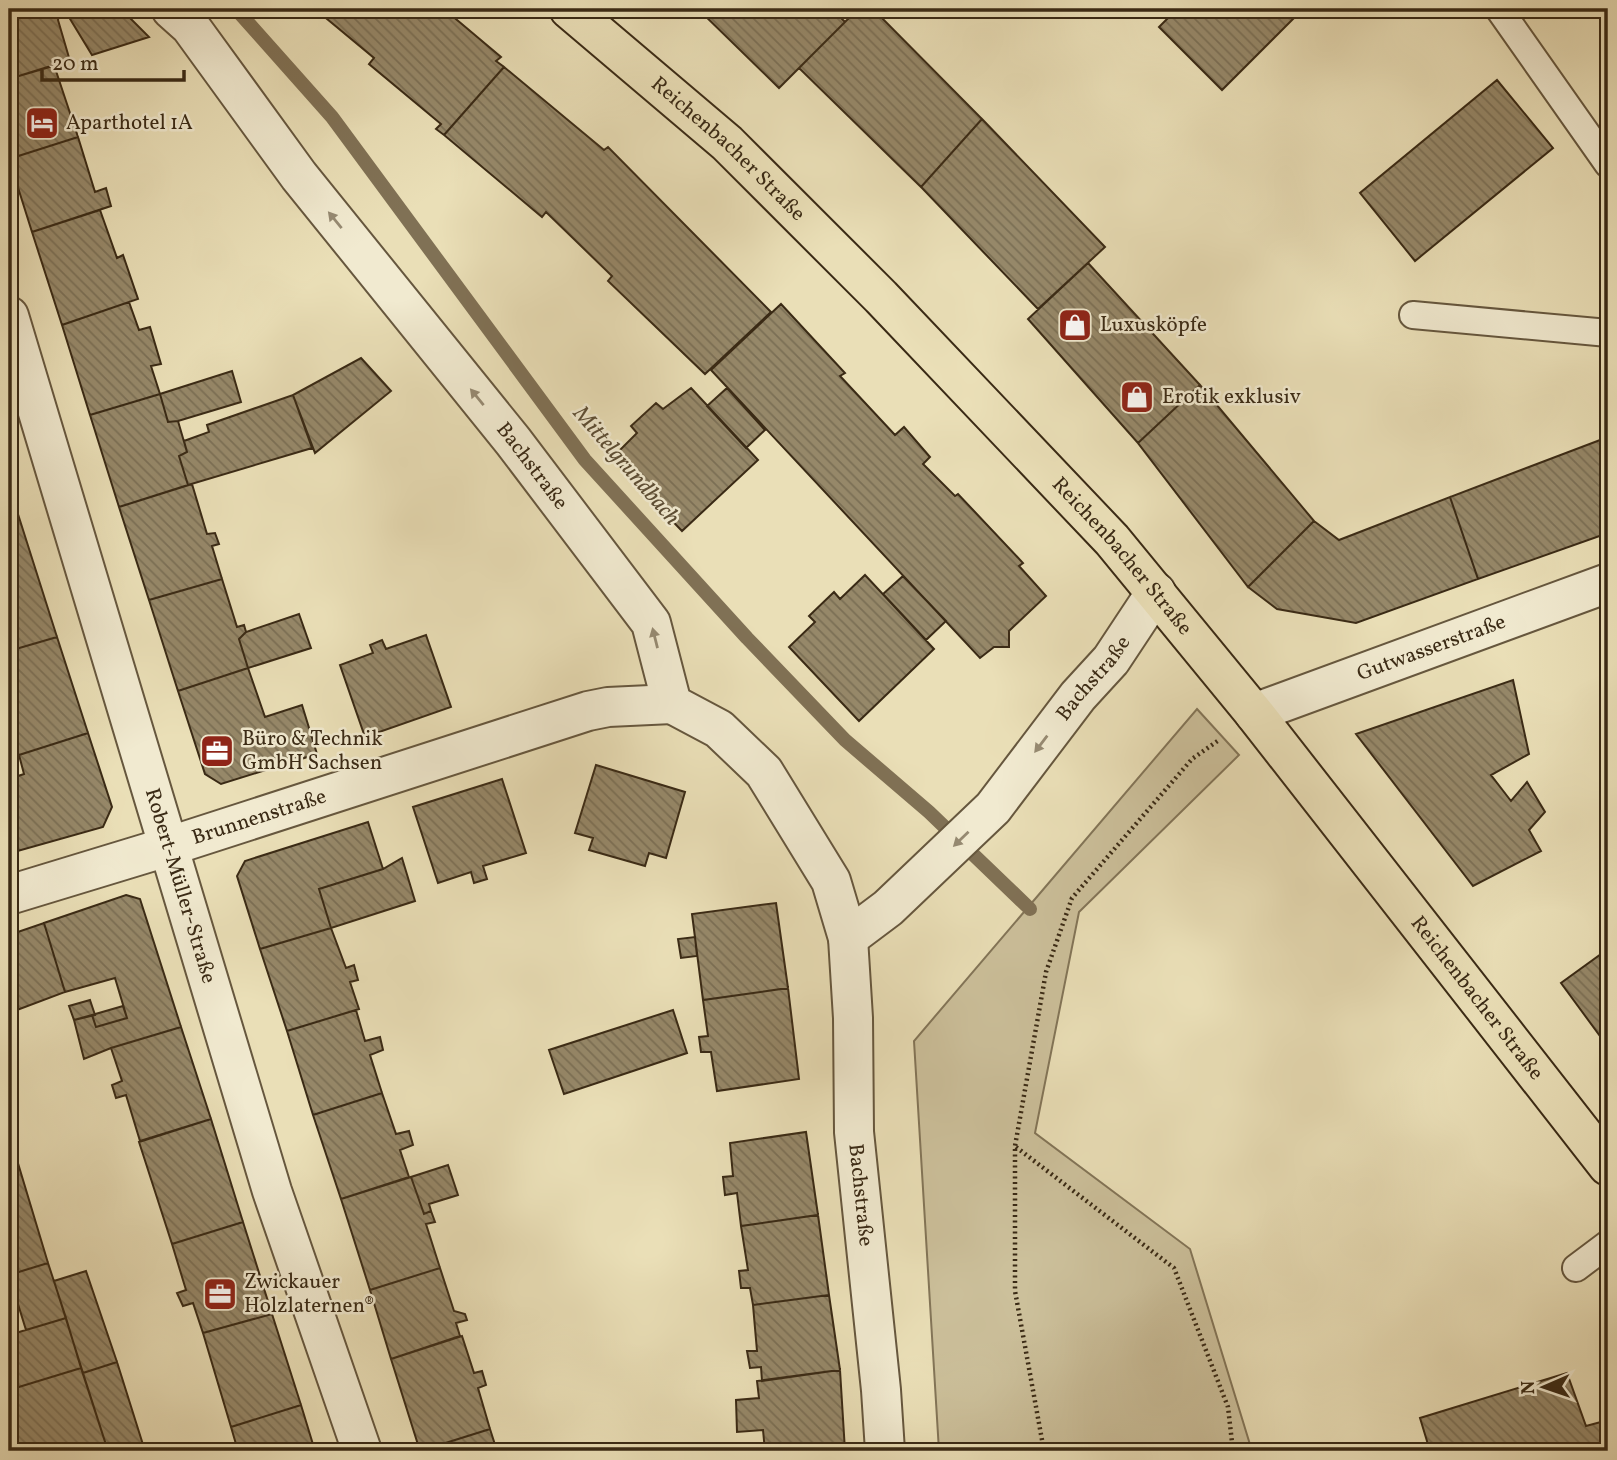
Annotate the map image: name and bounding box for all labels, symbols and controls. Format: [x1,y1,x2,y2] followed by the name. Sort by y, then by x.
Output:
[42,38,184,82] scale bar
[52,50,98,79] text: 20 m
[645,70,812,228] street label: Reichenbacher Straße
[23,104,61,142] hotel icon: Aparthotel 1A
[66,109,193,138] place label: Aparthotel 1A
[327,211,342,229] one-way arrow
[1056,306,1094,344] shop icon: Luxusköpfe
[1100,311,1207,340] place label: Luxusköpfe
[1118,378,1156,416] shop icon: Erotik exklusiv
[1162,383,1301,412] place label: Erotik exklusiv
[470,388,485,406] one-way arrow
[564,398,687,533] water label: Mittelgrundbach
[489,416,575,516] street label: Bachstraße
[1045,471,1199,642] street label: Reichenbacher Straße
[1353,607,1510,688] street label: Gutwasserstraße
[649,627,660,649] one-way arrow
[1049,630,1138,727] street label: Bachstraße
[242,725,383,778] place label: Büro & Technik GmbH Sachsen
[198,732,236,770] office icon: Büro & Technik GmbH Sachsen
[1035,735,1049,753] one-way arrow
[188,782,330,852] street label: Brunnenstraße
[137,785,223,987] street label: Robert-Müller-Straße
[953,830,970,846] one-way arrow
[1403,910,1550,1086] street label: Reichenbacher Straße
[841,1142,880,1248] street label: Bachstraße
[244,1268,374,1321] place label: Zwickauer Holzlaternen®
[201,1275,239,1313] office icon: Zwickauer Holzlaternen®
[1508,1352,1578,1422] north arrow
[1516,1380,1542,1395] text: N

